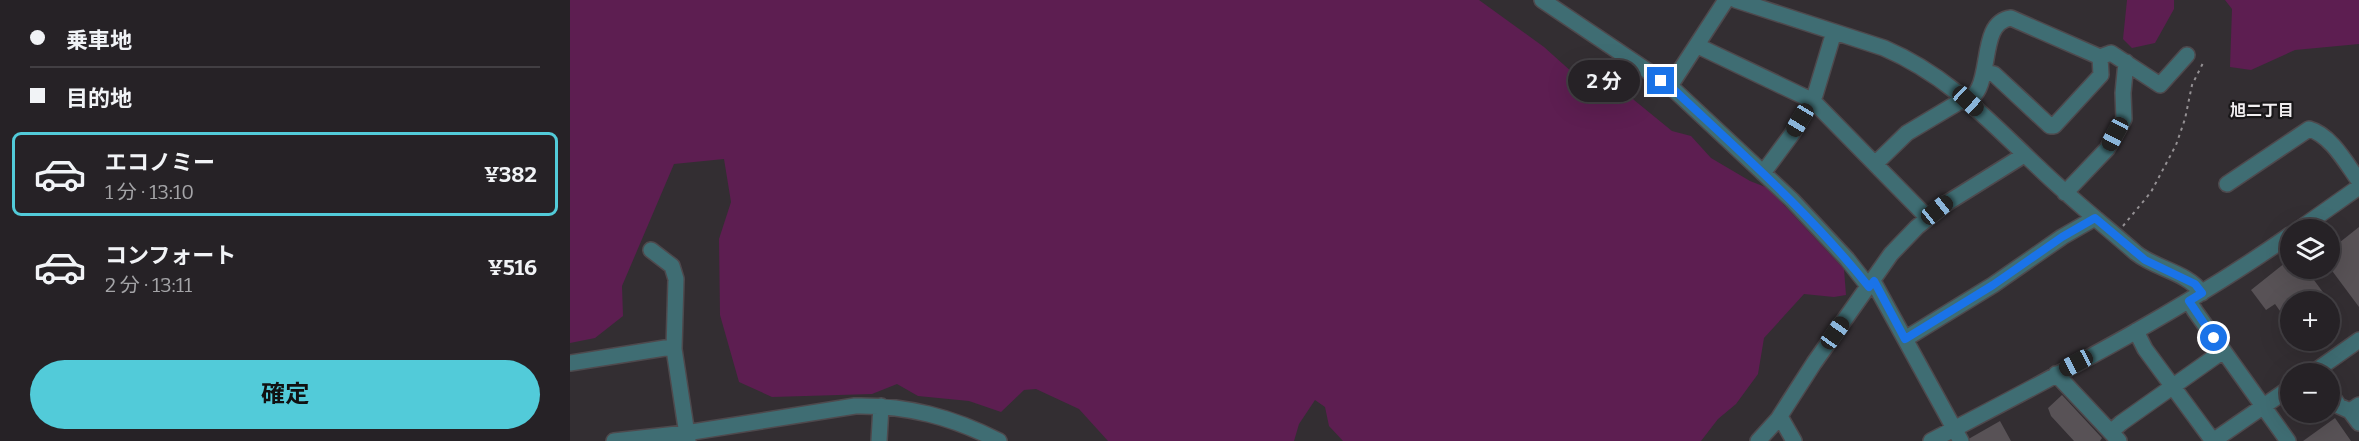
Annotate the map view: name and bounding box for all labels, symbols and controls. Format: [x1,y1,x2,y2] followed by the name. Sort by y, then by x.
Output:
[66,27,132,54] text: 乗車地
[1568,60,1640,102] callout: 2 分
[1647,67,1674,94] route end
[1587,69,1621,93] text: 2 分
[1949,82,1987,120] car
[66,85,132,112] text: 目的地
[1783,100,1817,140] car
[2230,101,2294,120] district label: 旭二丁目
[2099,114,2131,154] car
[33,147,87,201] icon: car
[105,149,215,176] text: エコノミー
[484,161,537,188] text: ¥382
[105,180,194,204] text: 1 分 · 13:10
[1917,192,1957,228] car
[2280,219,2340,423] map controls
[2280,219,2340,279] button: layers
[33,240,87,294] icon: car
[105,242,236,269] text: コンフォート
[488,254,537,281] text: ¥516
[105,273,192,297] text: 2 分 · 13:11
[2280,291,2340,351] button: +
[1817,313,1853,353] car
[2200,324,2227,351] route start
[2056,347,2096,379] car
[30,360,540,429] button: 確定
[2280,363,2340,423] button: −

